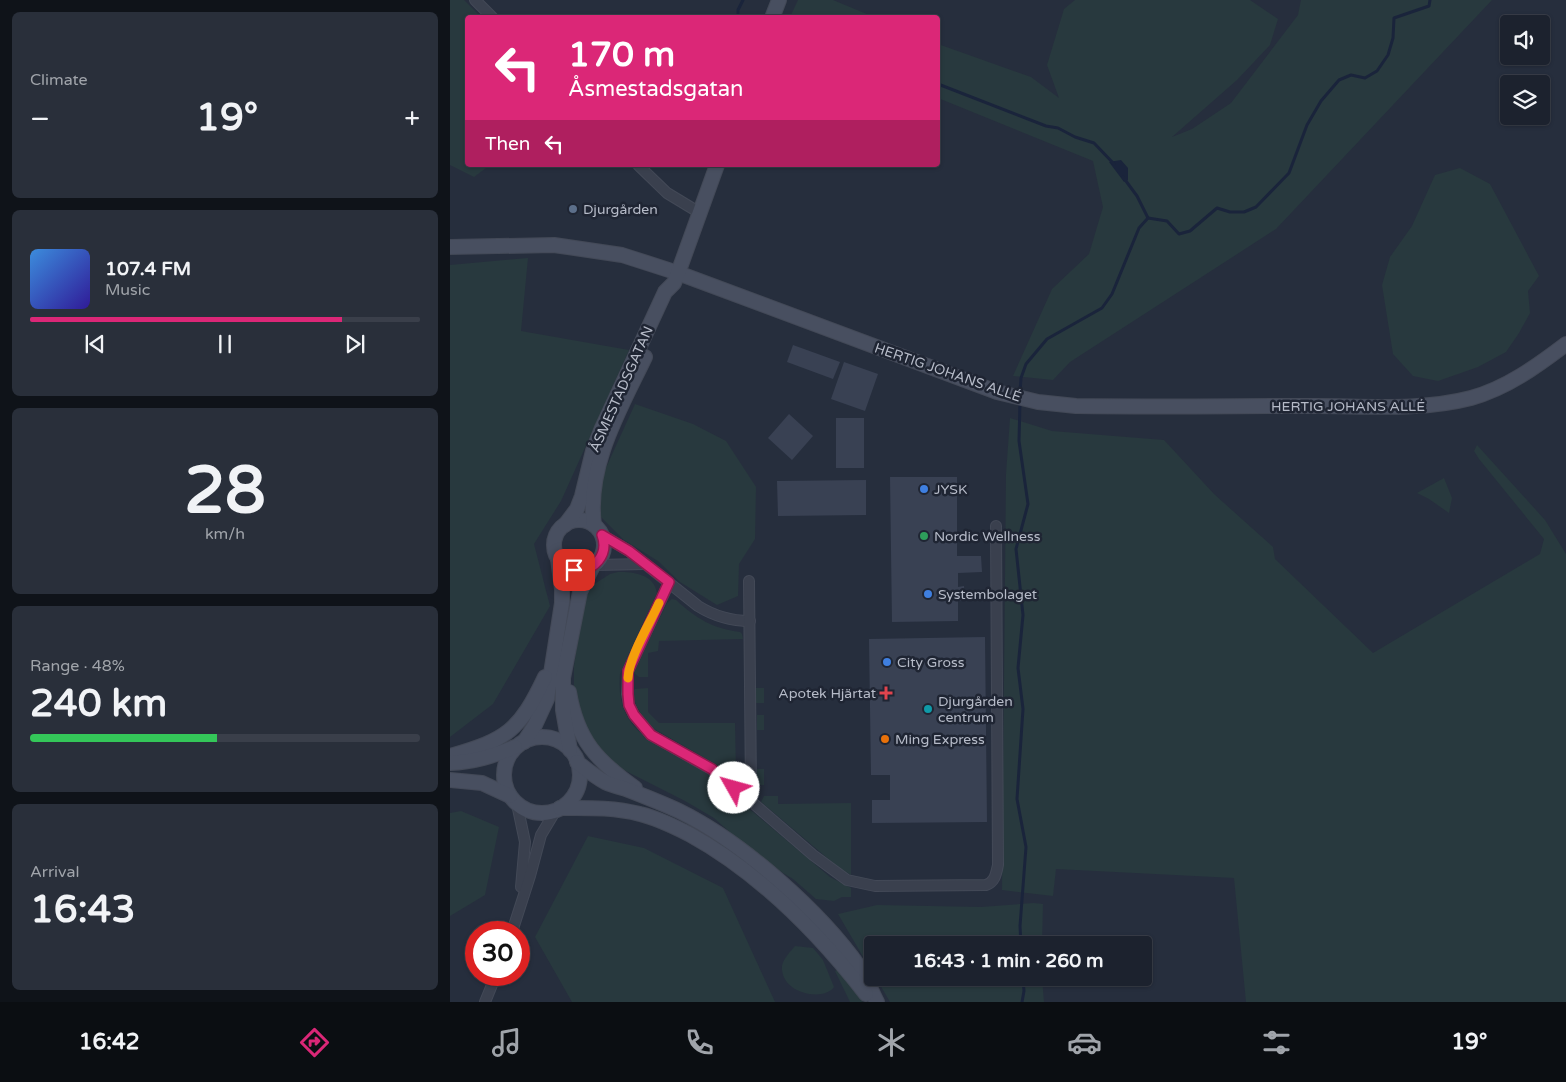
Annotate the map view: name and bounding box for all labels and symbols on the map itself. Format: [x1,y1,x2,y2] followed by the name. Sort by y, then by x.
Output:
[583,201,658,218] place label: Djurgården
[567,203,579,215] marker: Djurgården
[586,323,657,455] street label: ÅSMESTADSGATAN
[872,339,1024,406] street label: HERTIG JOHANS ALLÉ
[1271,398,1425,415] street label: HERTIG JOHANS ALLÉ
[934,481,967,498] place label: JYSK
[918,483,930,495] marker: JYSK
[934,528,1041,545] place label: Nordic Wellness
[918,530,930,542] marker: Nordic Wellness
[553,549,595,591] pin
[938,586,1038,603] place label: Systembolaget
[922,588,934,600] marker: Systembolaget
[897,654,965,671] place label: City Gross
[881,656,893,668] marker: City Gross
[778,685,877,702] place label: Apotek Hjärtat
[880,687,892,699] marker: Apotek Hjärtat
[938,693,1013,726] place label: Djurgården centrum
[922,703,934,715] marker: Djurgården centrum
[895,731,985,748] place label: Ming Express
[879,733,891,745] marker: Ming Express
[707,761,759,813] position arrow
[465,921,530,986] speed limit sign: 30

